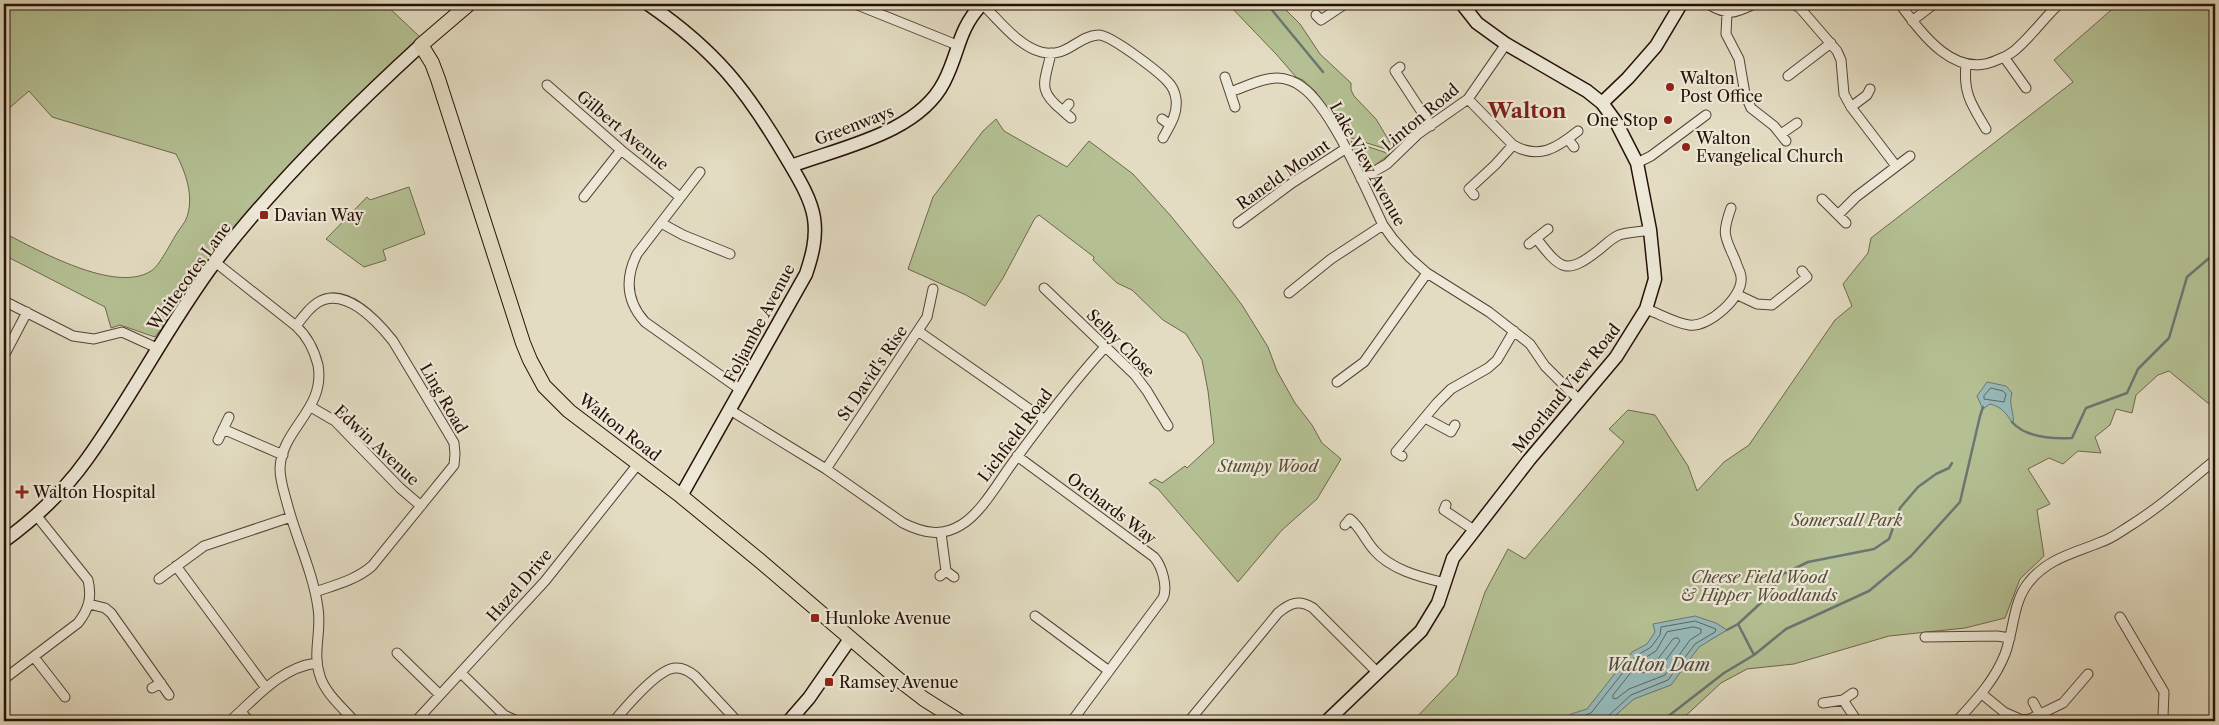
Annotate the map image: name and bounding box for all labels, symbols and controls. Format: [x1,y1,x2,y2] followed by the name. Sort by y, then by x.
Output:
[1679,68,1763,106] place label: Walton Post Office
[1377,79,1463,155] street label: Linton Road
[1664,81,1676,93] marker: Walton Post Office
[573,86,673,174] street label: Gilbert Avenue
[1486,98,1567,123] district label: Walton
[1326,99,1410,229] street label: Lake View Avenue
[812,101,897,149] street label: Greenways
[1587,110,1658,130] place label: One Stop
[1662,114,1674,126] marker: One Stop
[1695,128,1844,166] place label: Walton Evangelical Church
[1233,134,1334,213] street label: Raneld Mount
[1680,141,1692,153] marker: Walton Evangelical Church
[274,205,365,225] place label: Davian Way
[258,209,270,221] marker: Davian Way
[142,218,235,335] street label: Whitecotes Lane
[719,260,799,386] street label: Foljambe Avenue
[1083,305,1159,381] street label: Selby Close
[1508,319,1624,457] street label: Moorland View Road
[833,321,911,425] street label: St David's Rise
[416,359,472,437] street label: Ling Road
[974,384,1057,485] street label: Lichfield Road
[574,388,665,465] street label: Walton Road
[330,400,424,490] street label: Edwin Avenue
[1217,456,1319,476] park label: Stumpy Wood
[1063,468,1161,549] street label: Orchards Way
[32,482,156,502] place label: Walton Hospital
[15,485,29,499] marker: Walton Hospital
[1791,510,1903,530] park label: Somersall Park
[482,545,556,625] street label: Hazel Drive
[1681,567,1837,605] park label: Cheese Field Wood & Hipper Woodlands
[825,608,951,628] place label: Hunloke Avenue
[809,612,821,624] marker: Hunloke Avenue
[1606,654,1710,676] water label: Walton Dam
[839,672,959,692] place label: Ramsey Avenue
[823,676,835,688] marker: Ramsey Avenue

